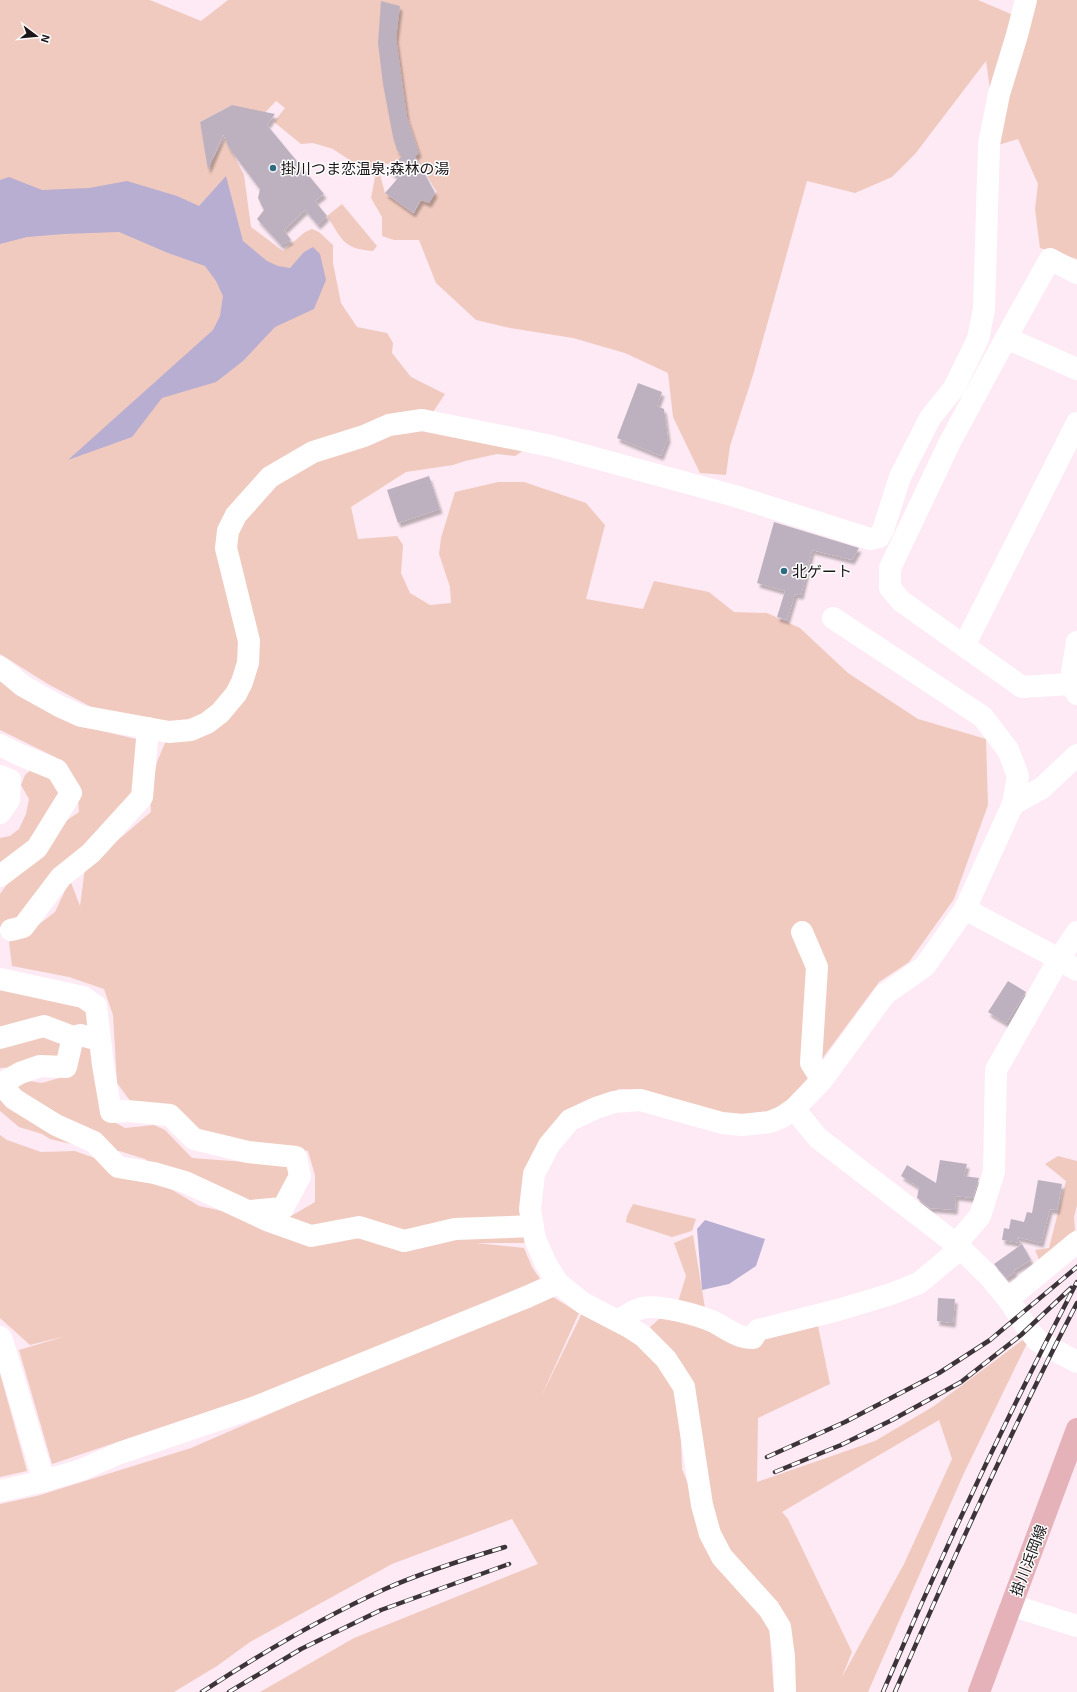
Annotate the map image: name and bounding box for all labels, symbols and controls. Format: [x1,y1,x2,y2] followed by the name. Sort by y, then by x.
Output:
[16,16,56,56] north arrow
[39,33,53,45] text: N
[281,159,450,177] place label: 掛川つま恋温泉;森林の湯
[268,163,278,173] marker: 掛川つま恋温泉;森林の湯
[792,562,852,580] place label: 北ゲート
[779,566,789,576] marker: 北ゲート
[1006,1522,1050,1598] street label: 掛川浜岡線

